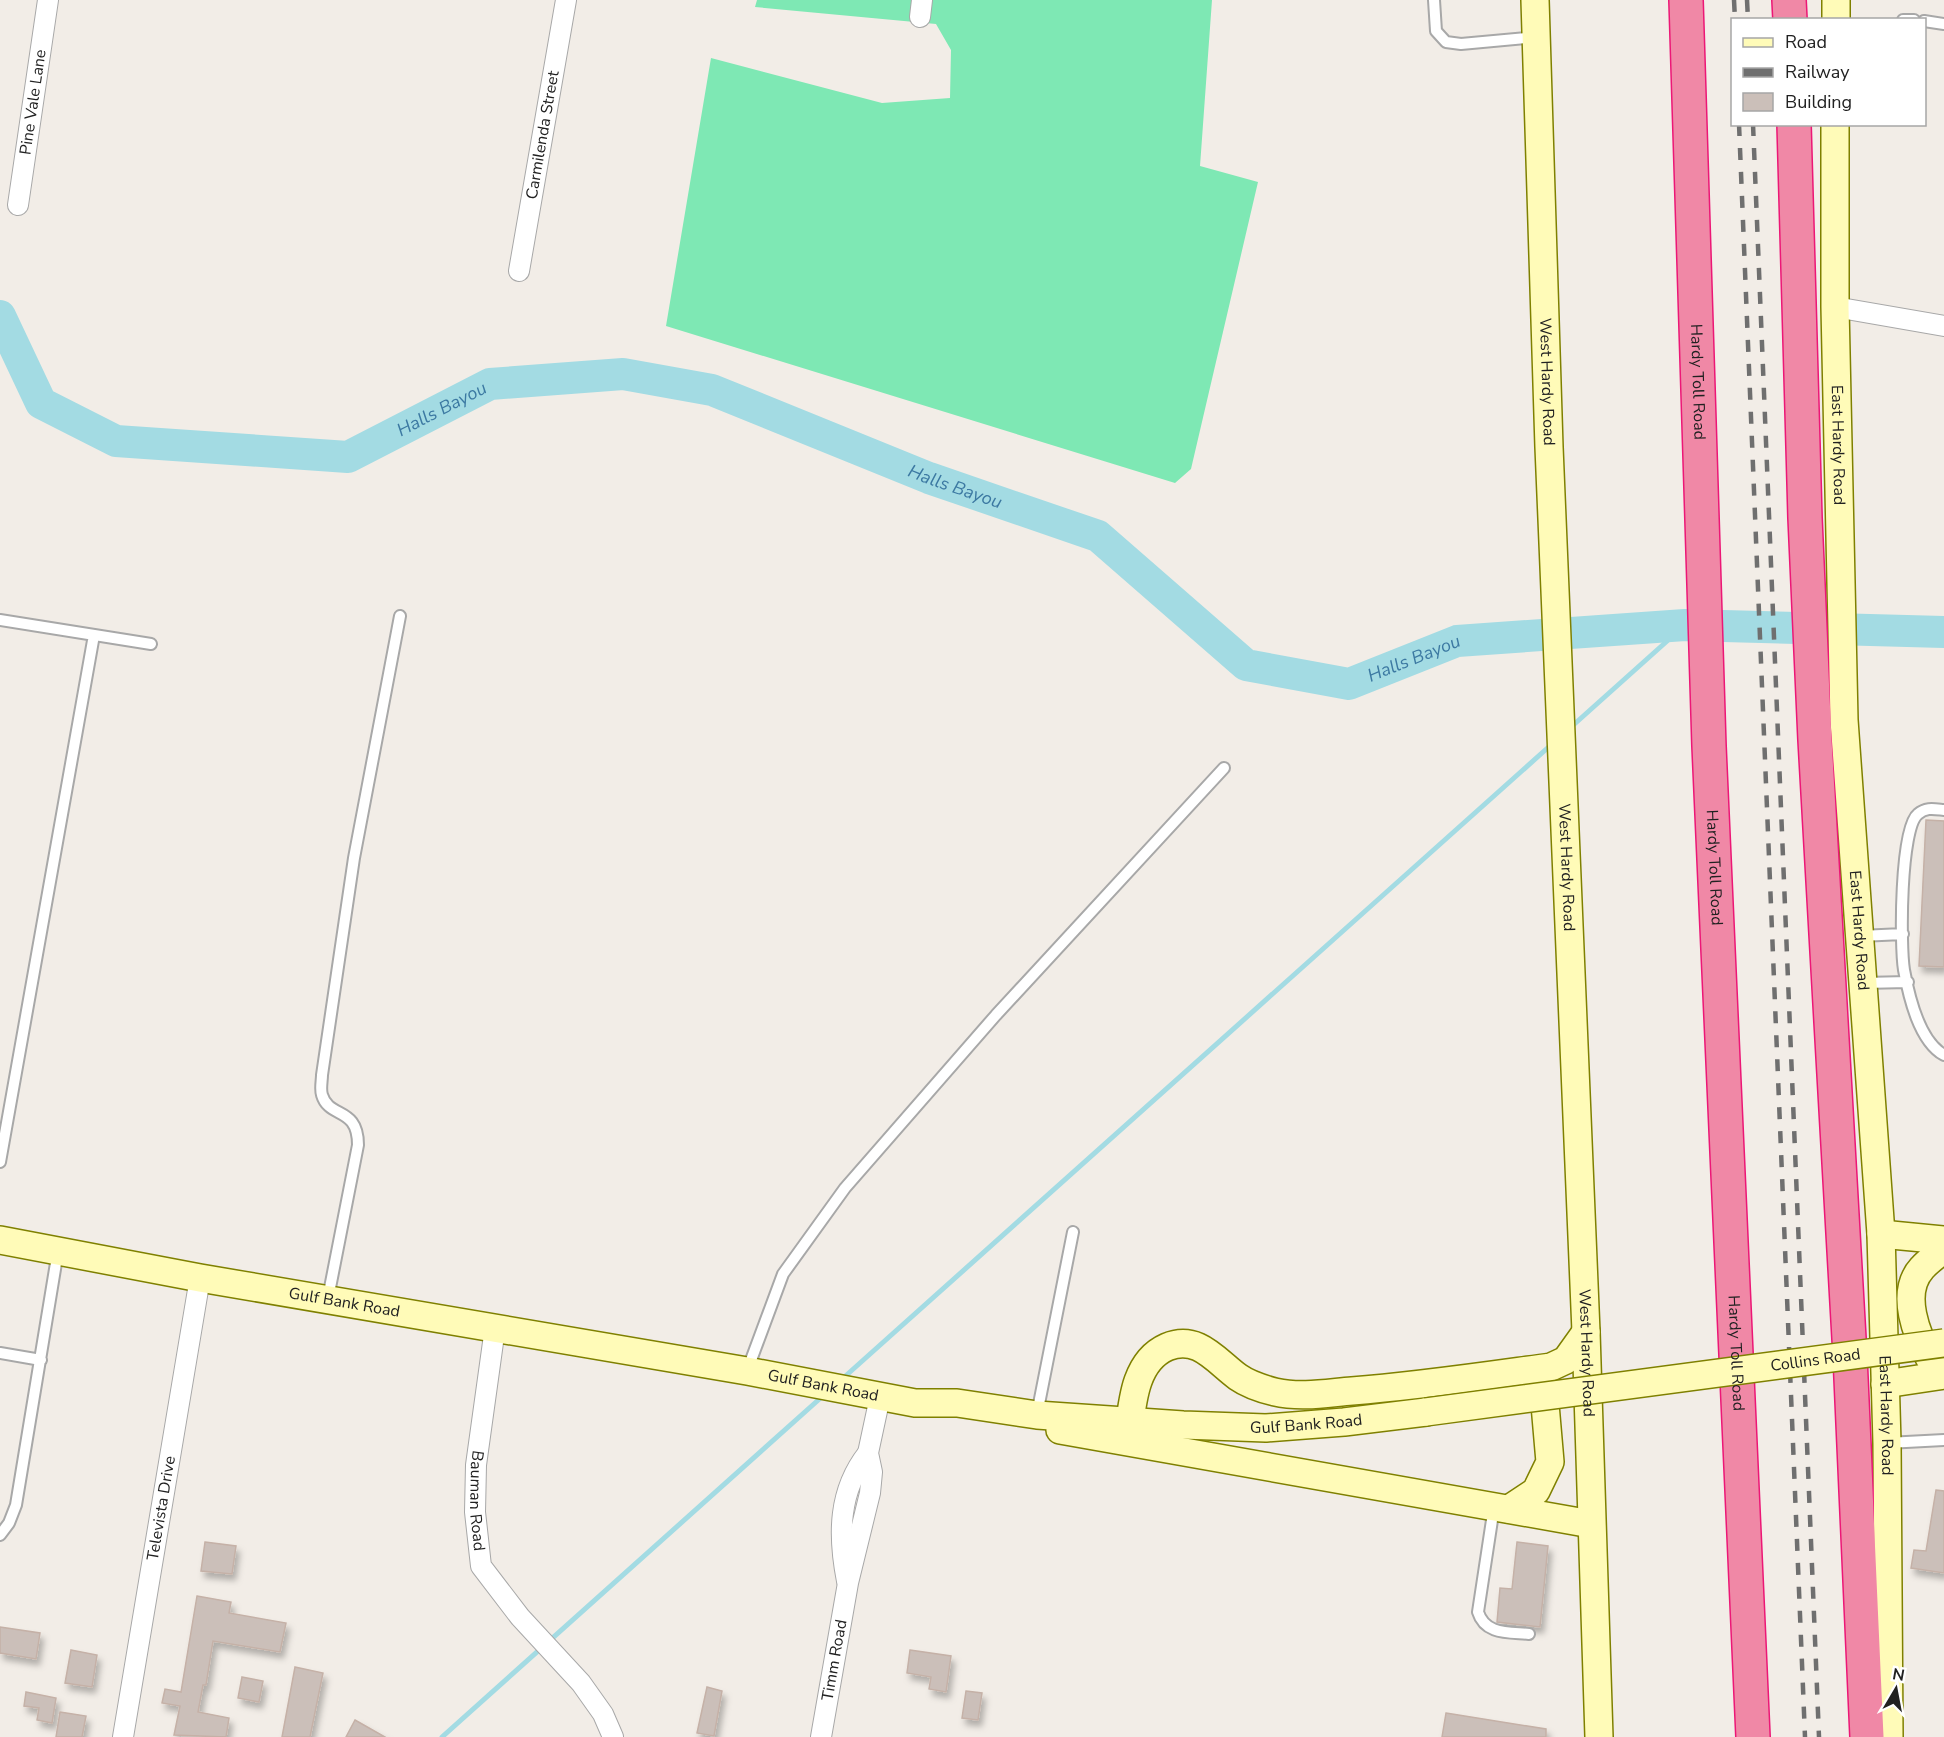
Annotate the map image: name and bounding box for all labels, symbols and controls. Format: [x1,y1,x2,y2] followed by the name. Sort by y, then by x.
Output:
[1731,18,1926,126] legend
[1785,30,1827,54] text: Road
[14,48,52,156] street label: Pine Vale Lane
[1785,60,1850,84] text: Railway
[521,69,565,201] street label: Carmilenda Street
[1785,90,1852,114] text: Building
[1534,318,1560,446] street label: West Hardy Road
[1685,323,1711,440] street label: Hardy Toll Road
[392,376,491,442] water label: Halls Bayou
[1826,385,1850,505] street label: East Hardy Road
[905,459,1005,514] water label: Halls Bayou
[1364,629,1464,687] water label: Halls Bayou
[1553,803,1580,932] street label: West Hardy Road
[1701,809,1728,926] street label: Hardy Toll Road
[1844,870,1874,991] street label: East Hardy Road
[287,1282,402,1323] street label: Gulf Bank Road
[1573,1289,1600,1417] street label: West Hardy Road
[1722,1295,1750,1412] street label: Hardy Toll Road
[1769,1343,1862,1377] street label: Collins Road
[1873,1355,1898,1476] street label: East Hardy Road
[766,1364,881,1407] street label: Gulf Bank Road
[1250,1409,1363,1439] street label: Gulf Bank Road
[464,1449,490,1552] street label: Bauman Road
[142,1454,181,1562] street label: Televista Drive
[817,1618,852,1703] street label: Timm Road
[1866,1659,1926,1719] north arrow
[1891,1663,1906,1687] text: N

